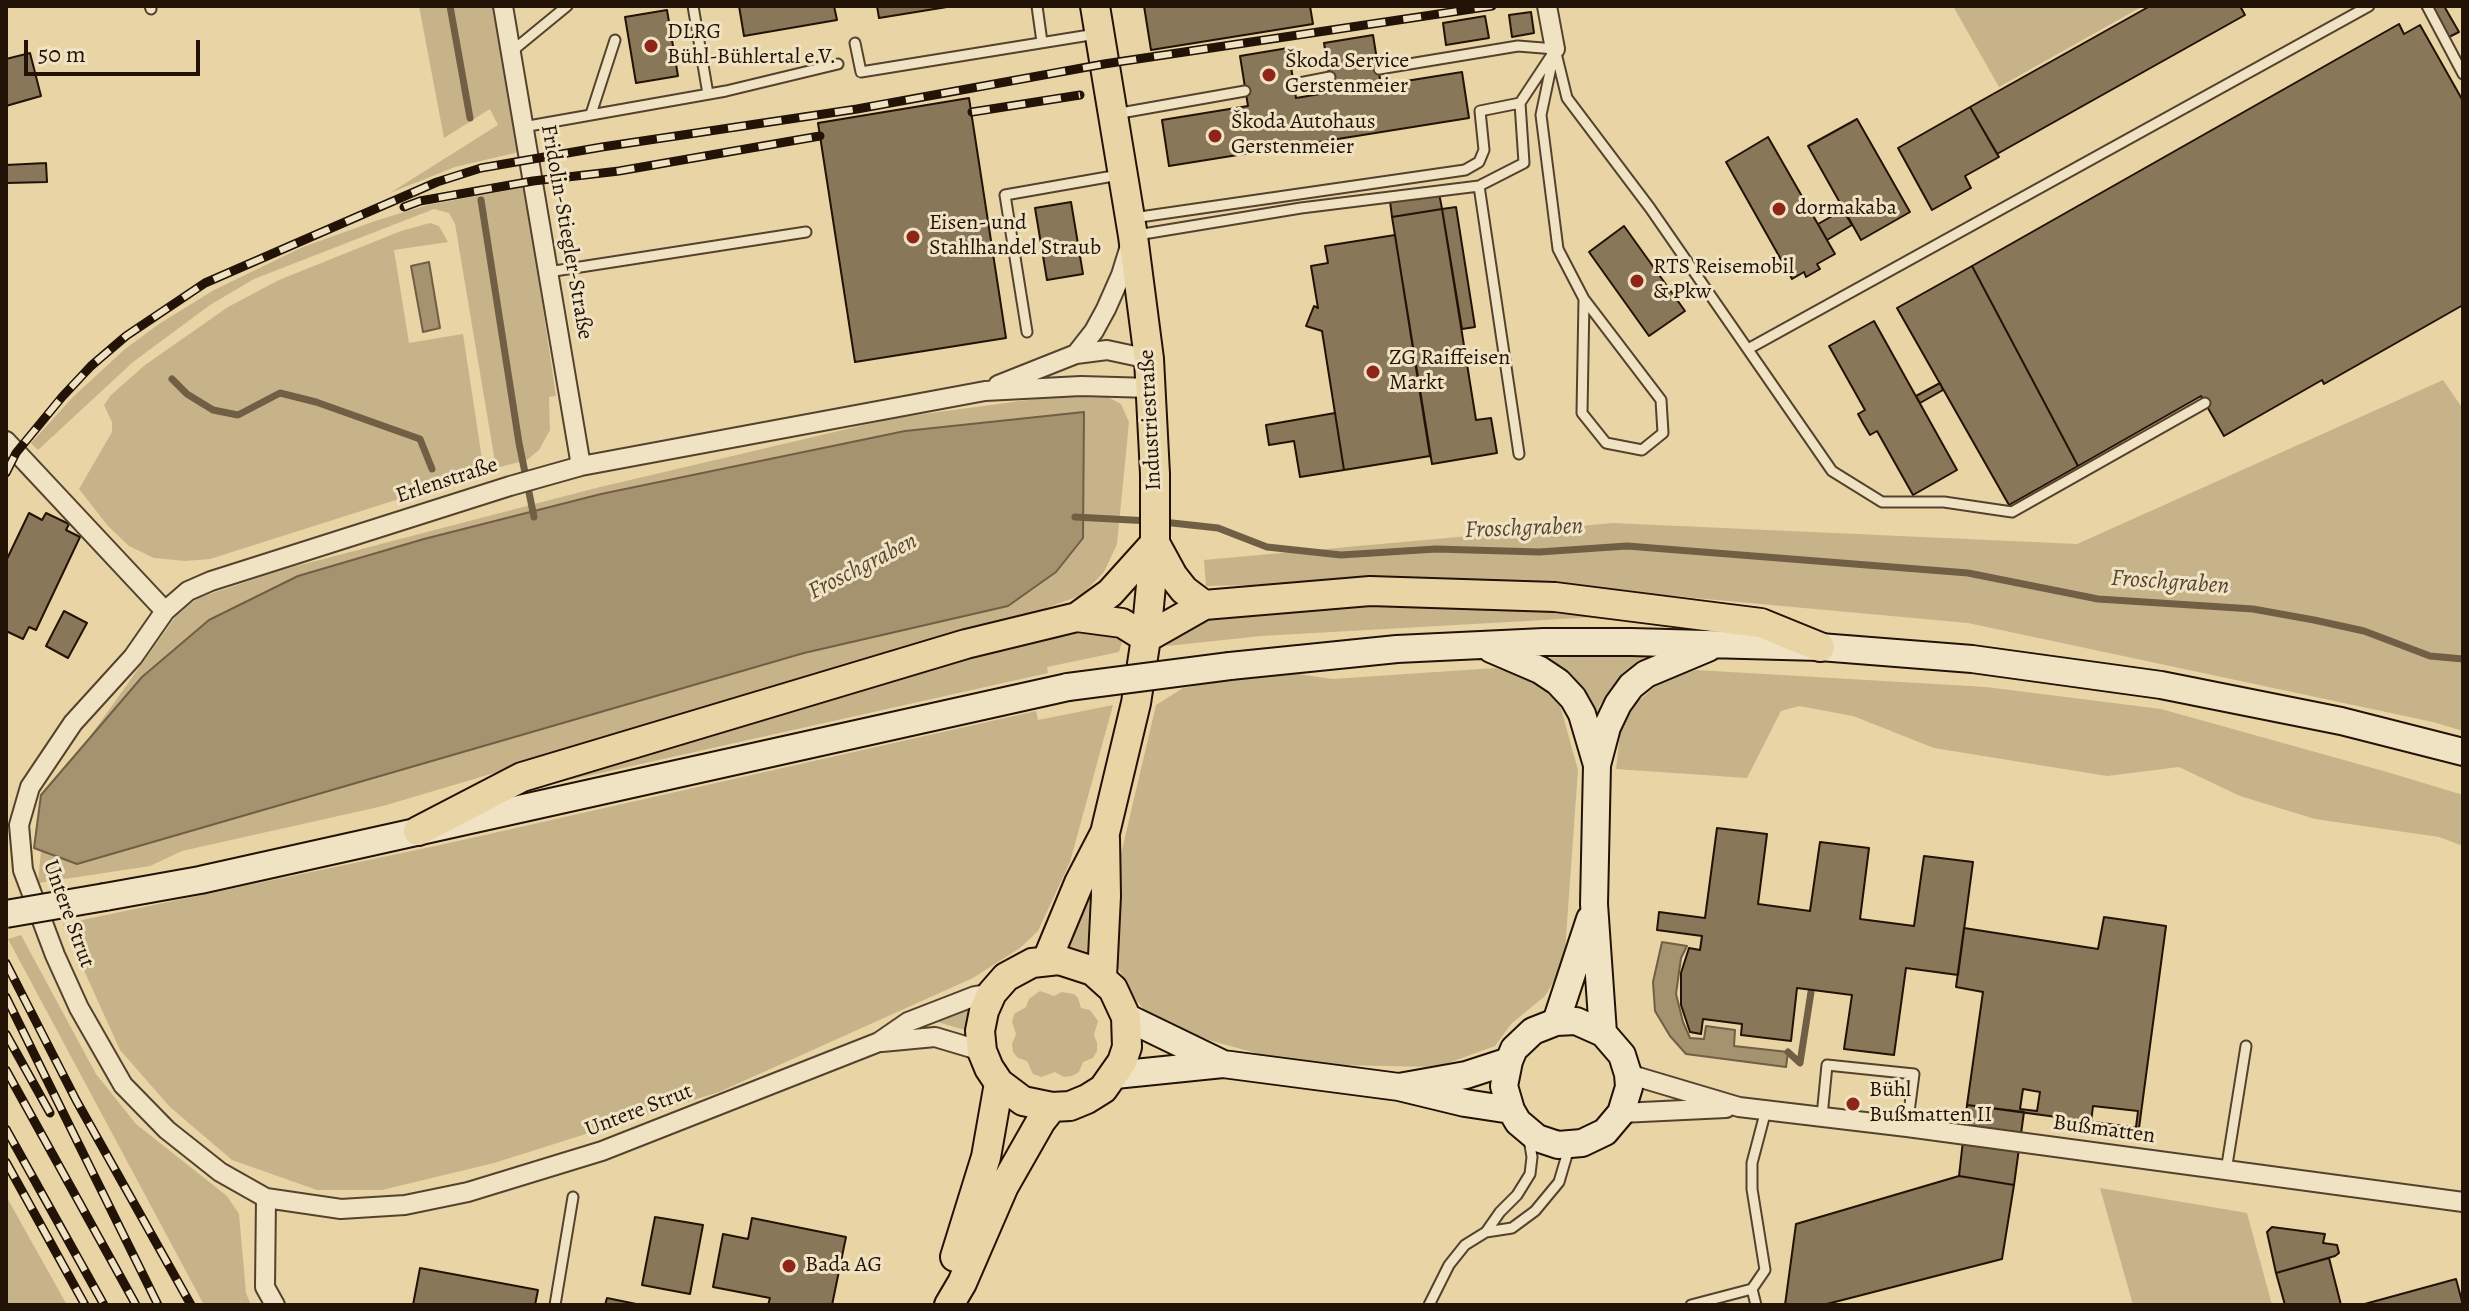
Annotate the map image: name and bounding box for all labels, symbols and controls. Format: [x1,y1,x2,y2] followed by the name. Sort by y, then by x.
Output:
[667,20,836,72] place label: DLRG Bühl-Bühlertal e.V.
[28,24,204,74] scale bar
[642,37,660,55] marker: DLRG Bühl-Bühlertal e.V.
[38,38,86,70] text: 50 m
[1285,49,1409,100] place label: Škoda Service Gerstenmeier
[1260,66,1278,84] marker: Škoda Service Gerstenmeier
[1231,110,1376,162] place label: Škoda Autohaus Gerstenmeier
[534,122,598,342] street label: Fridolin-Stiegler-Straße
[1206,127,1224,145] marker: Škoda Autohaus Gerstenmeier
[1795,196,1897,222] place label: dormakaba
[1770,200,1788,218] marker: dormakaba
[929,211,1101,262] place label: Eisen- und Stahlhandel Straub
[904,228,922,246] marker: Eisen- und Stahlhandel Straub
[1653,255,1794,306] place label: RTS Reisemobil & Pkw
[1628,272,1646,290] marker: RTS Reisemobil & Pkw
[1389,346,1510,398] place label: ZG Raiffeisen Markt
[1134,349,1168,491] street label: Industriestraße
[1364,363,1382,381] marker: ZG Raiffeisen Markt
[393,452,501,510] street label: Erlenstraße
[1464,513,1584,545] water label: Froschgraben
[804,527,922,607] water label: Froschgraben
[2110,565,2230,601] water label: Froschgraben
[36,857,100,971] street label: Untere Strut
[582,1078,696,1144] street label: Untere Strut
[1869,1078,1992,1130] place label: Bühl Bußmatten II
[1844,1095,1862,1113] marker: Bühl Bußmatten II
[2051,1110,2157,1150] street label: Bußmatten
[805,1253,882,1279] place label: Bada AG
[780,1257,798,1275] marker: Bada AG

